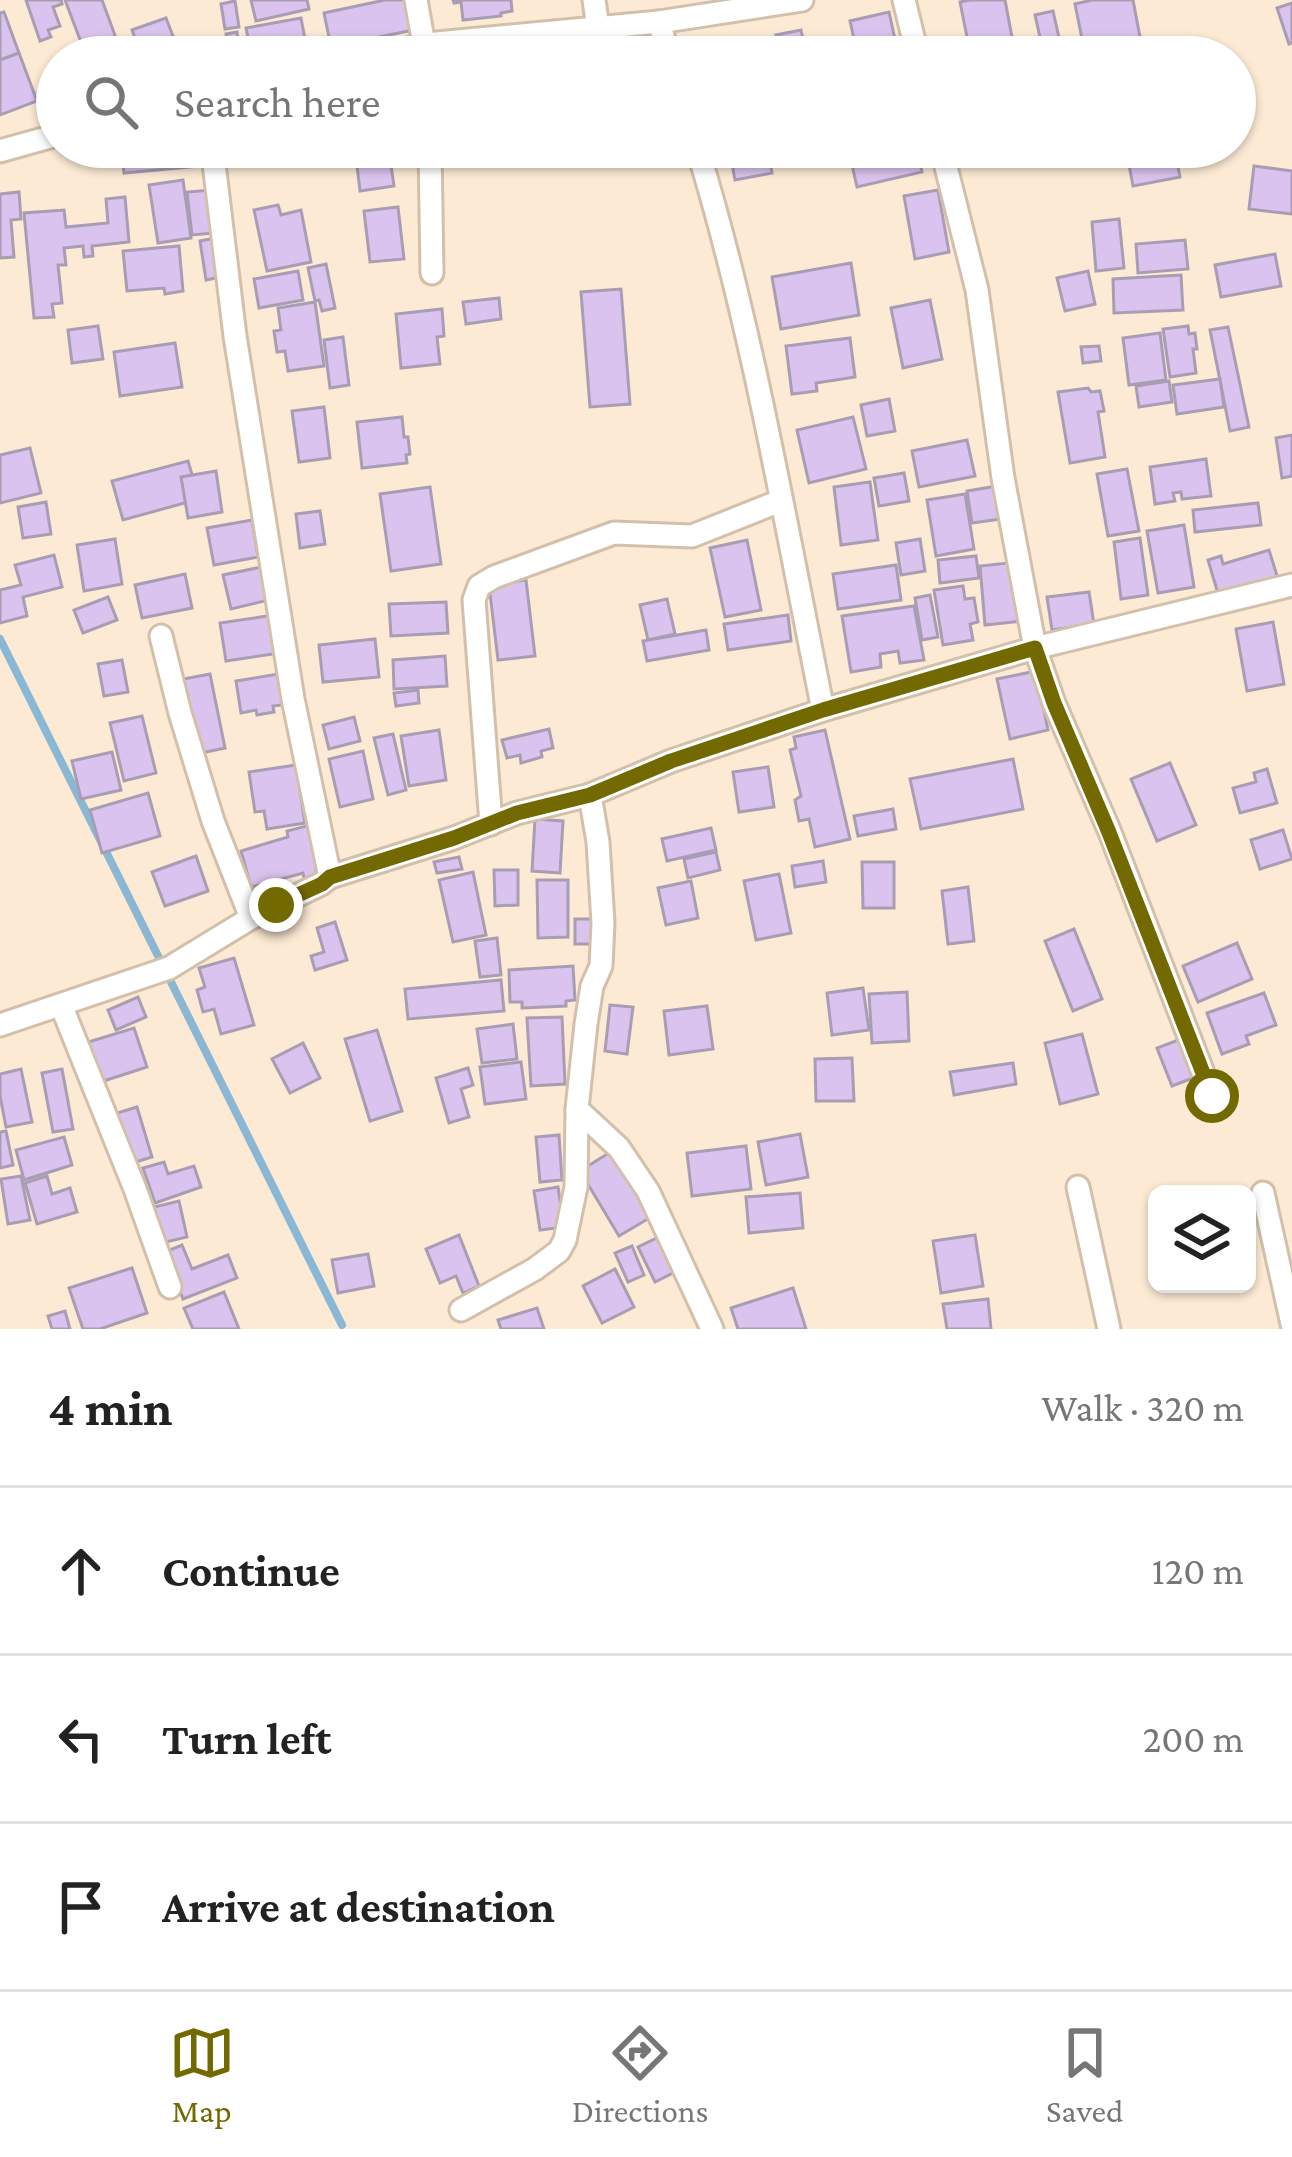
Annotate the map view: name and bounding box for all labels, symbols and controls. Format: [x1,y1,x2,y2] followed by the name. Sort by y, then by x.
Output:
[36,36,1256,168] search box
[78,69,144,135] icon: search
[174,77,381,127] text: Search here
[249,878,303,932] route end
[1185,1069,1239,1123] route start
[1148,1185,1256,1293] map controls
[1148,1185,1256,1293] button: layers
[48,1379,173,1436] text: 4 min
[1041,1386,1244,1429] text: Walk · 320 m
[48,1538,114,1604] icon: ahead
[162,1546,340,1596] text: Continue
[1152,1549,1244,1592] text: 120 m
[48,1706,114,1772] icon: left
[162,1714,331,1764] text: Turn left
[1143,1717,1244,1760] text: 200 m
[48,1874,114,1940] icon: arrive
[162,1882,555,1932] text: Arrive at destination
[169,2020,235,2129] tab: Map
[572,2020,709,2129] tab: Directions
[1046,2020,1123,2129] tab: Saved

